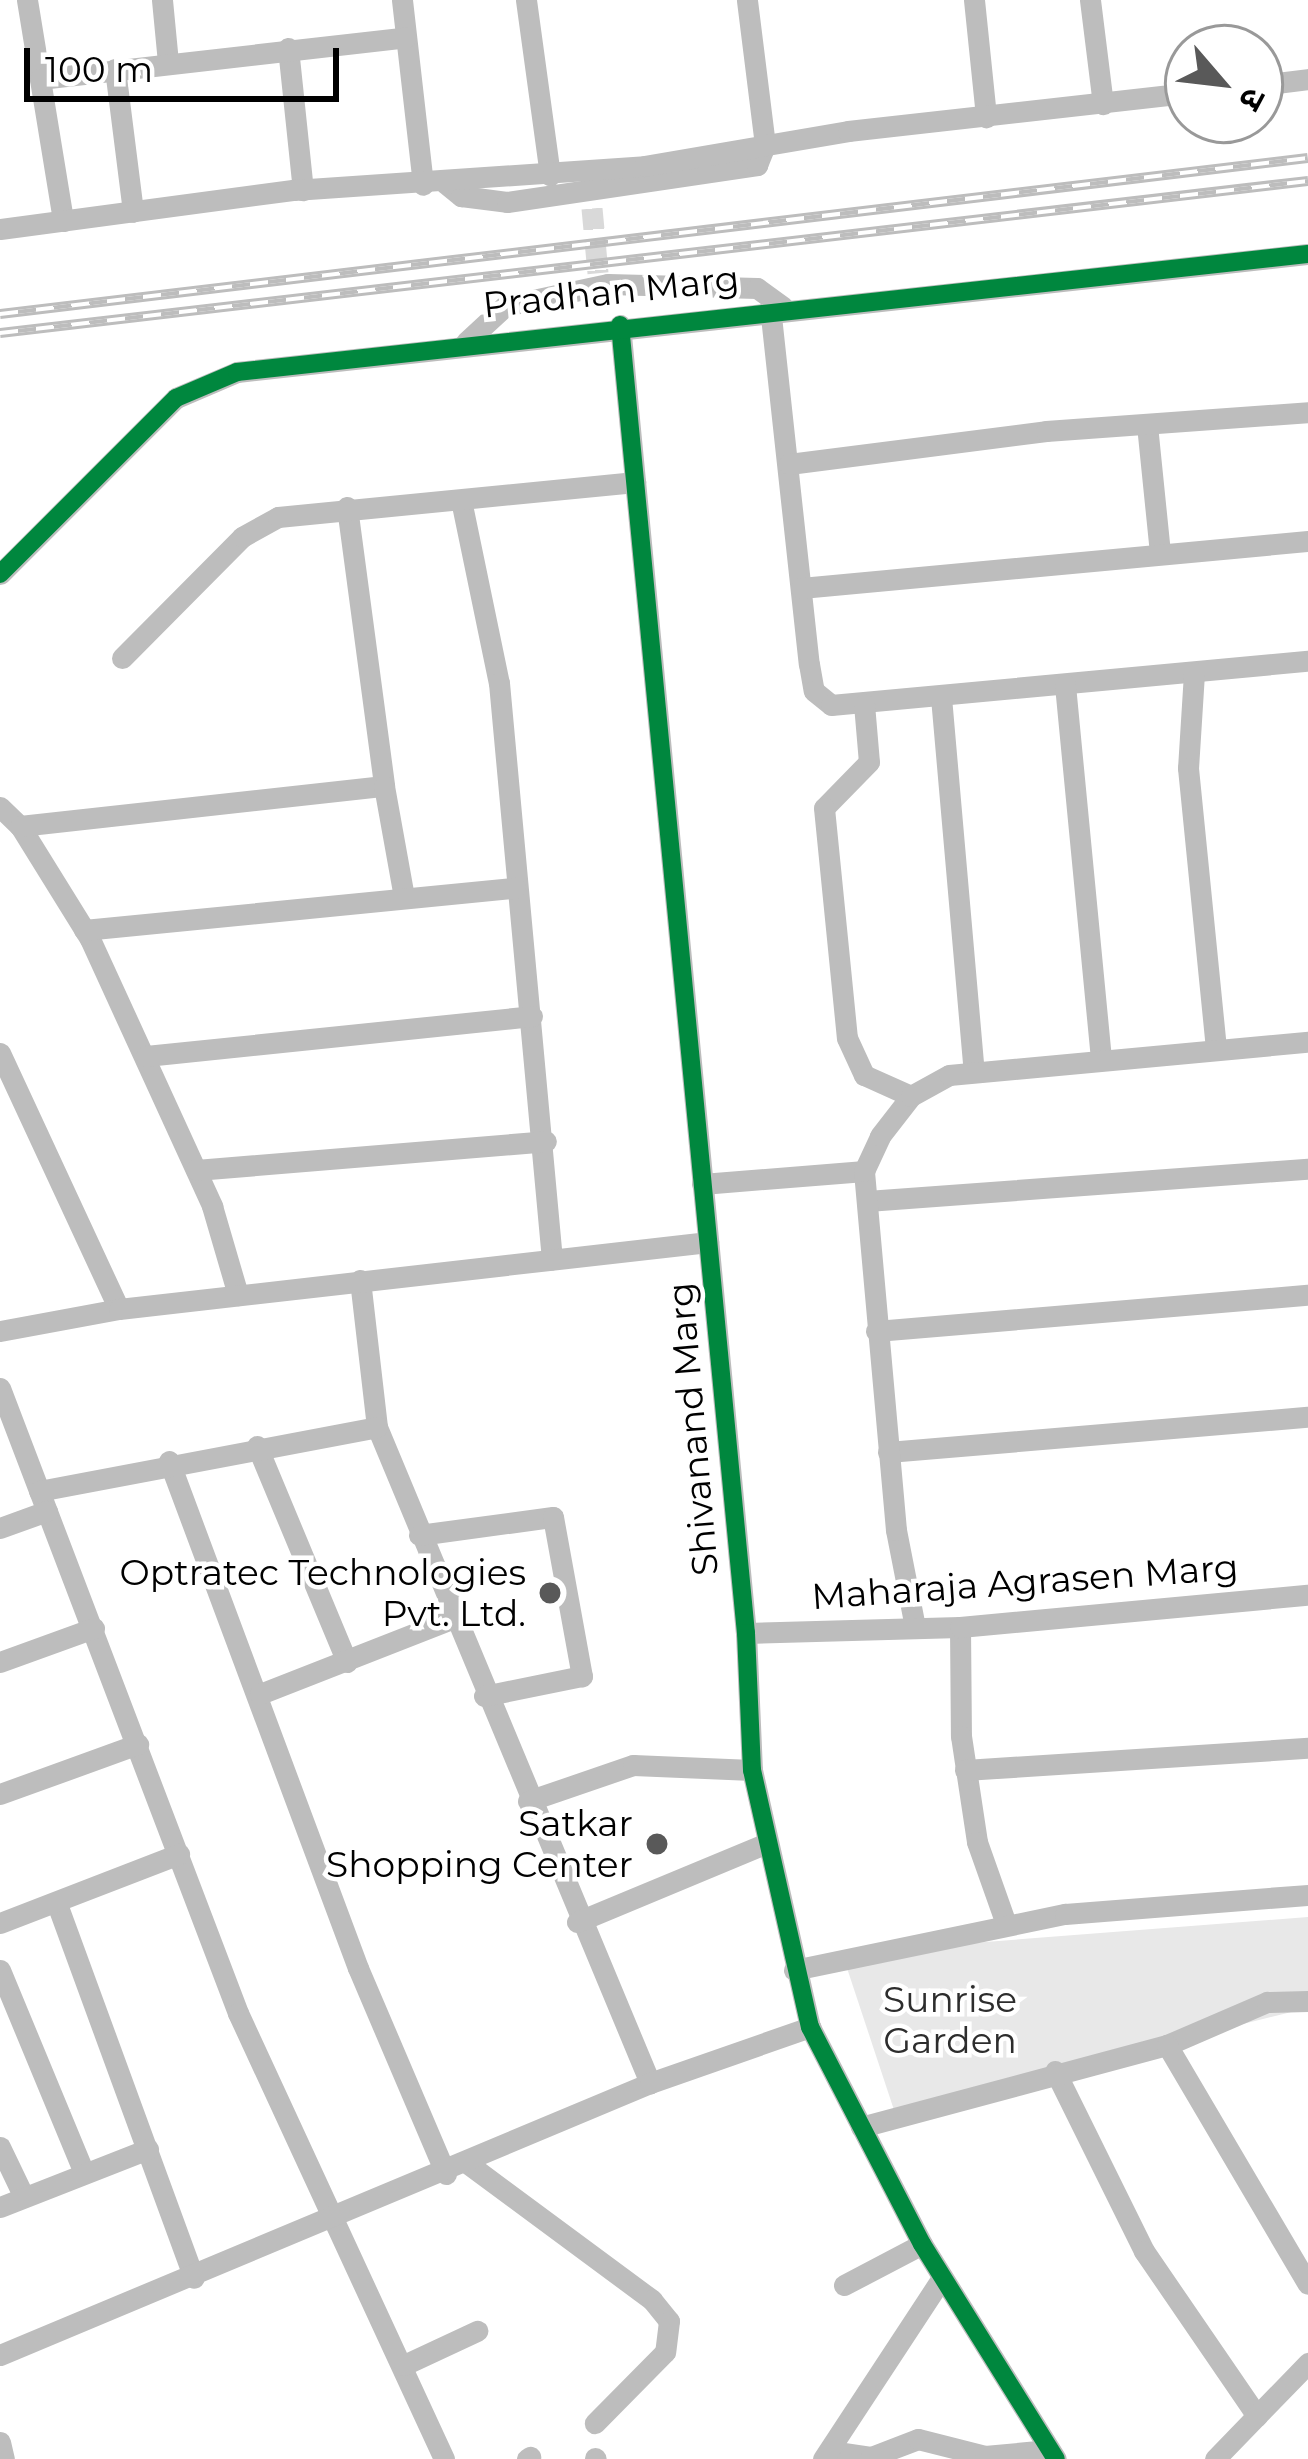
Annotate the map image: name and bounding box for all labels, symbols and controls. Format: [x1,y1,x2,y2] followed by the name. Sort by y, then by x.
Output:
[30,24,345,98] scale bar
[1164,24,1284,144] north arrow
[45,47,153,91] text: 100 m
[1231,82,1275,117] text: उ
[481,257,741,327] street label: Pradhan Marg
[659,1281,727,1577] street label: Shivanand Marg
[810,1546,1240,1618] street label: Maharaja Agrasen Marg
[120,1550,526,1635] place label: Optratec Technologies Pvt. Ltd.
[537,1580,563,1606] marker: Optratec Technologies Pvt. Ltd.
[326,1801,633,1886] place label: Satkar Shopping Center
[644,1831,670,1857] marker: Satkar Shopping Center
[883,1977,1017,2062] park label: Sunrise Garden

